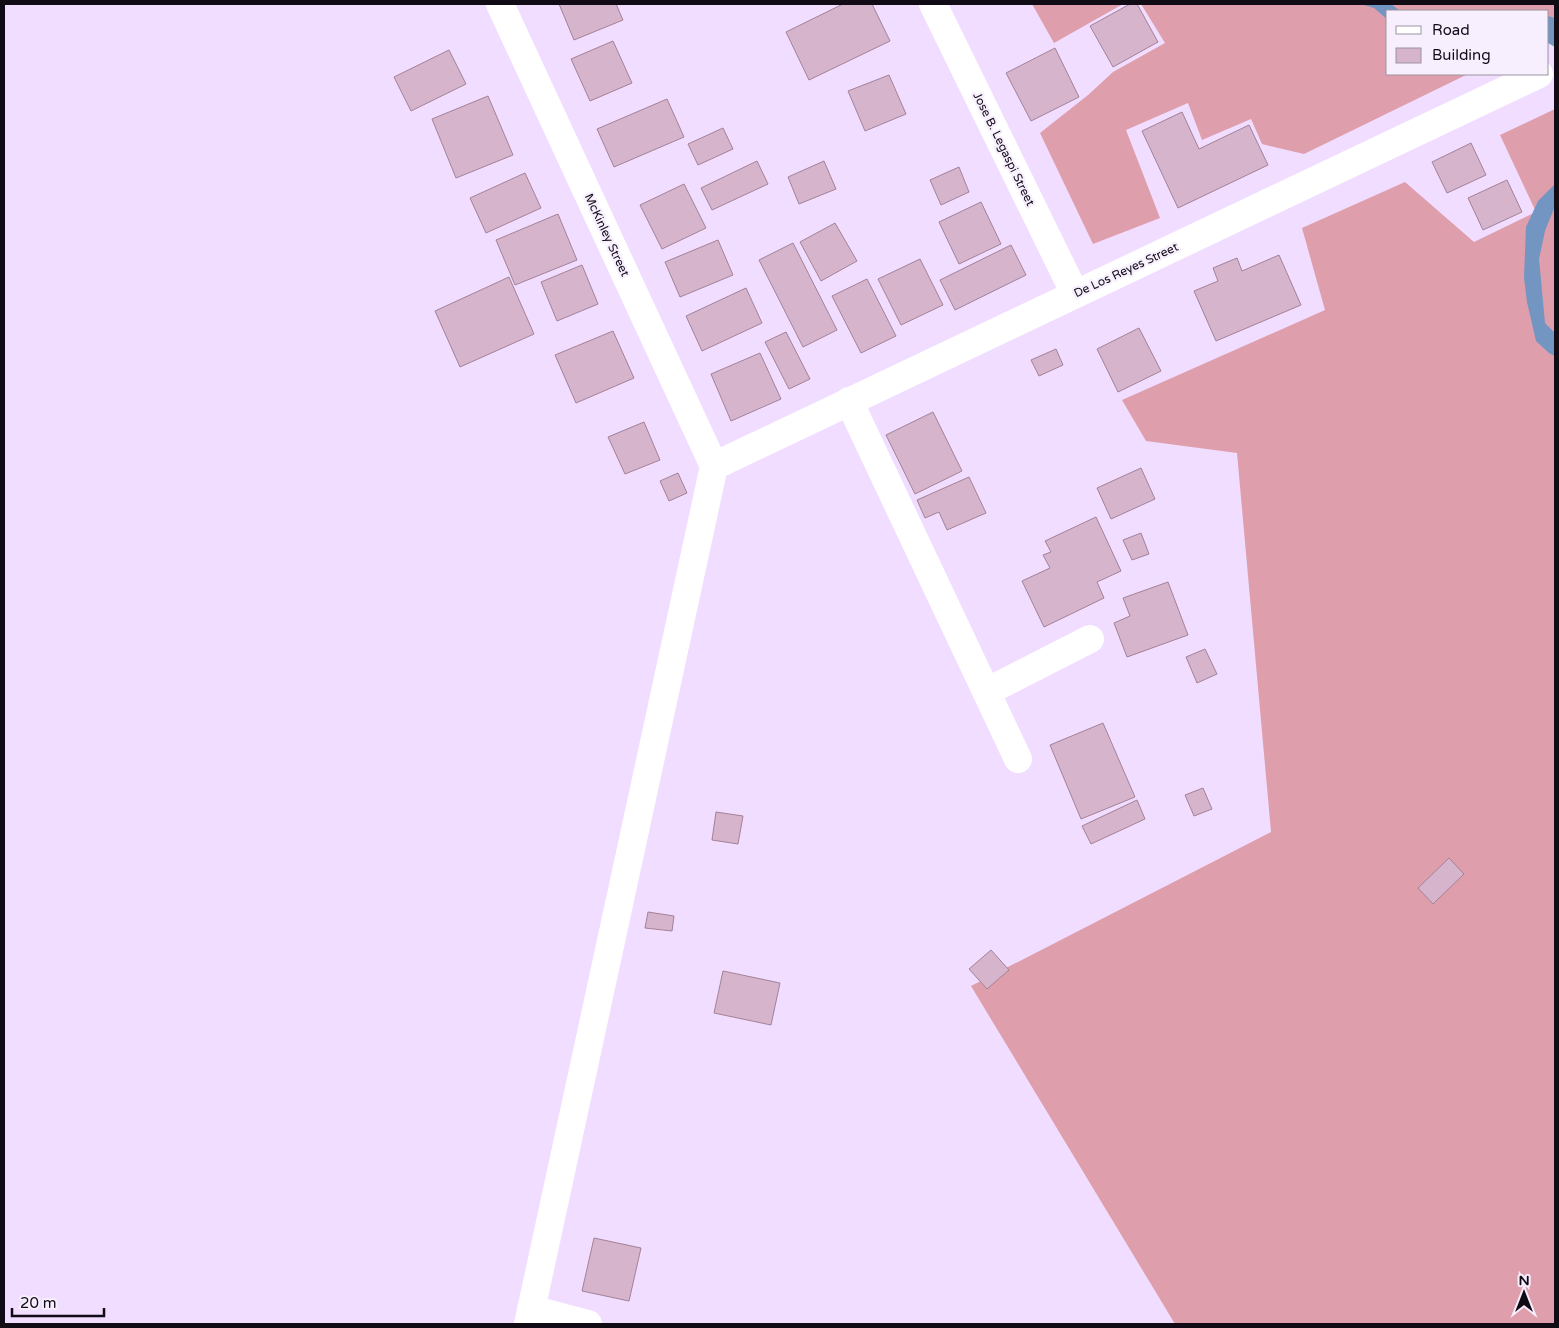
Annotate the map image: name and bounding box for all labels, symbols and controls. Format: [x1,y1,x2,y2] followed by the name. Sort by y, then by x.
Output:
[1386,10,1549,75] legend
[1432,21,1470,39] text: Road
[1432,46,1491,64] text: Building
[970,90,1038,209] street label: Jose B. Legaspi Street
[582,191,632,279] street label: McKinley Street
[1072,240,1181,300] street label: De Los Reyes Street
[1499,1268,1549,1318] north arrow
[1518,1272,1530,1289] text: N
[12,1286,105,1318] scale bar
[20,1294,57,1312] text: 20 m

